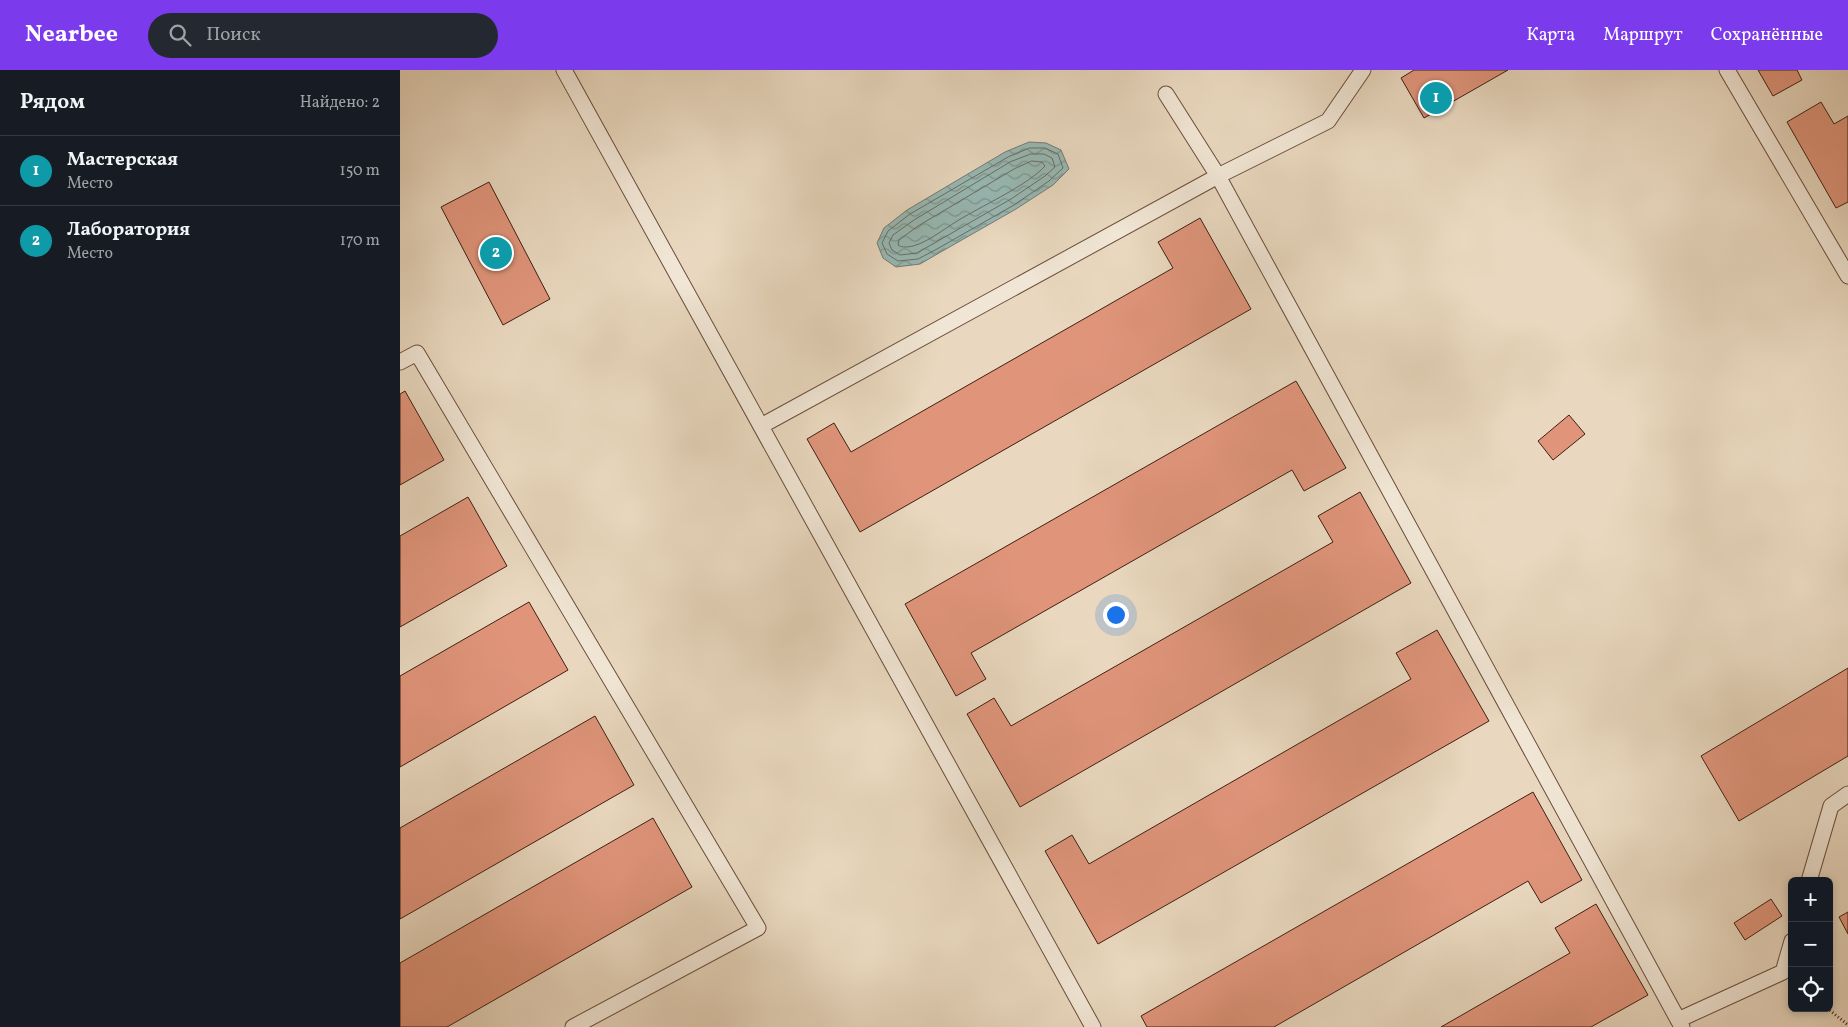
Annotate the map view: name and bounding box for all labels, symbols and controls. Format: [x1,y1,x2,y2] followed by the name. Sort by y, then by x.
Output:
[148,13,498,58] search box
[25,18,118,52] text: Nearbee
[166,21,194,49] icon: search
[206,22,261,48] text: Поиск
[1526,23,1575,48] text: Карта
[1603,23,1683,48] text: Маршрут
[1711,23,1823,48] text: Сохранённые
[1420,79,1452,117] pin: 1
[20,88,85,117] text: Рядом
[300,92,380,114] text: Найдено: 2
[67,147,178,173] text: Мастерская
[33,160,39,182] text: 1
[339,160,380,182] text: 150 m
[67,173,113,195] text: Место
[67,217,190,243] text: Лаборатория
[32,230,40,252] text: 2
[340,230,380,252] text: 170 m
[480,234,512,272] pin: 2
[67,243,113,265] text: Место
[1103,602,1129,628] your location
[1788,877,1833,1012] map controls
[1788,877,1833,922] button: +
[1788,922,1833,967] button: −
[1788,967,1833,1012] button: locate

